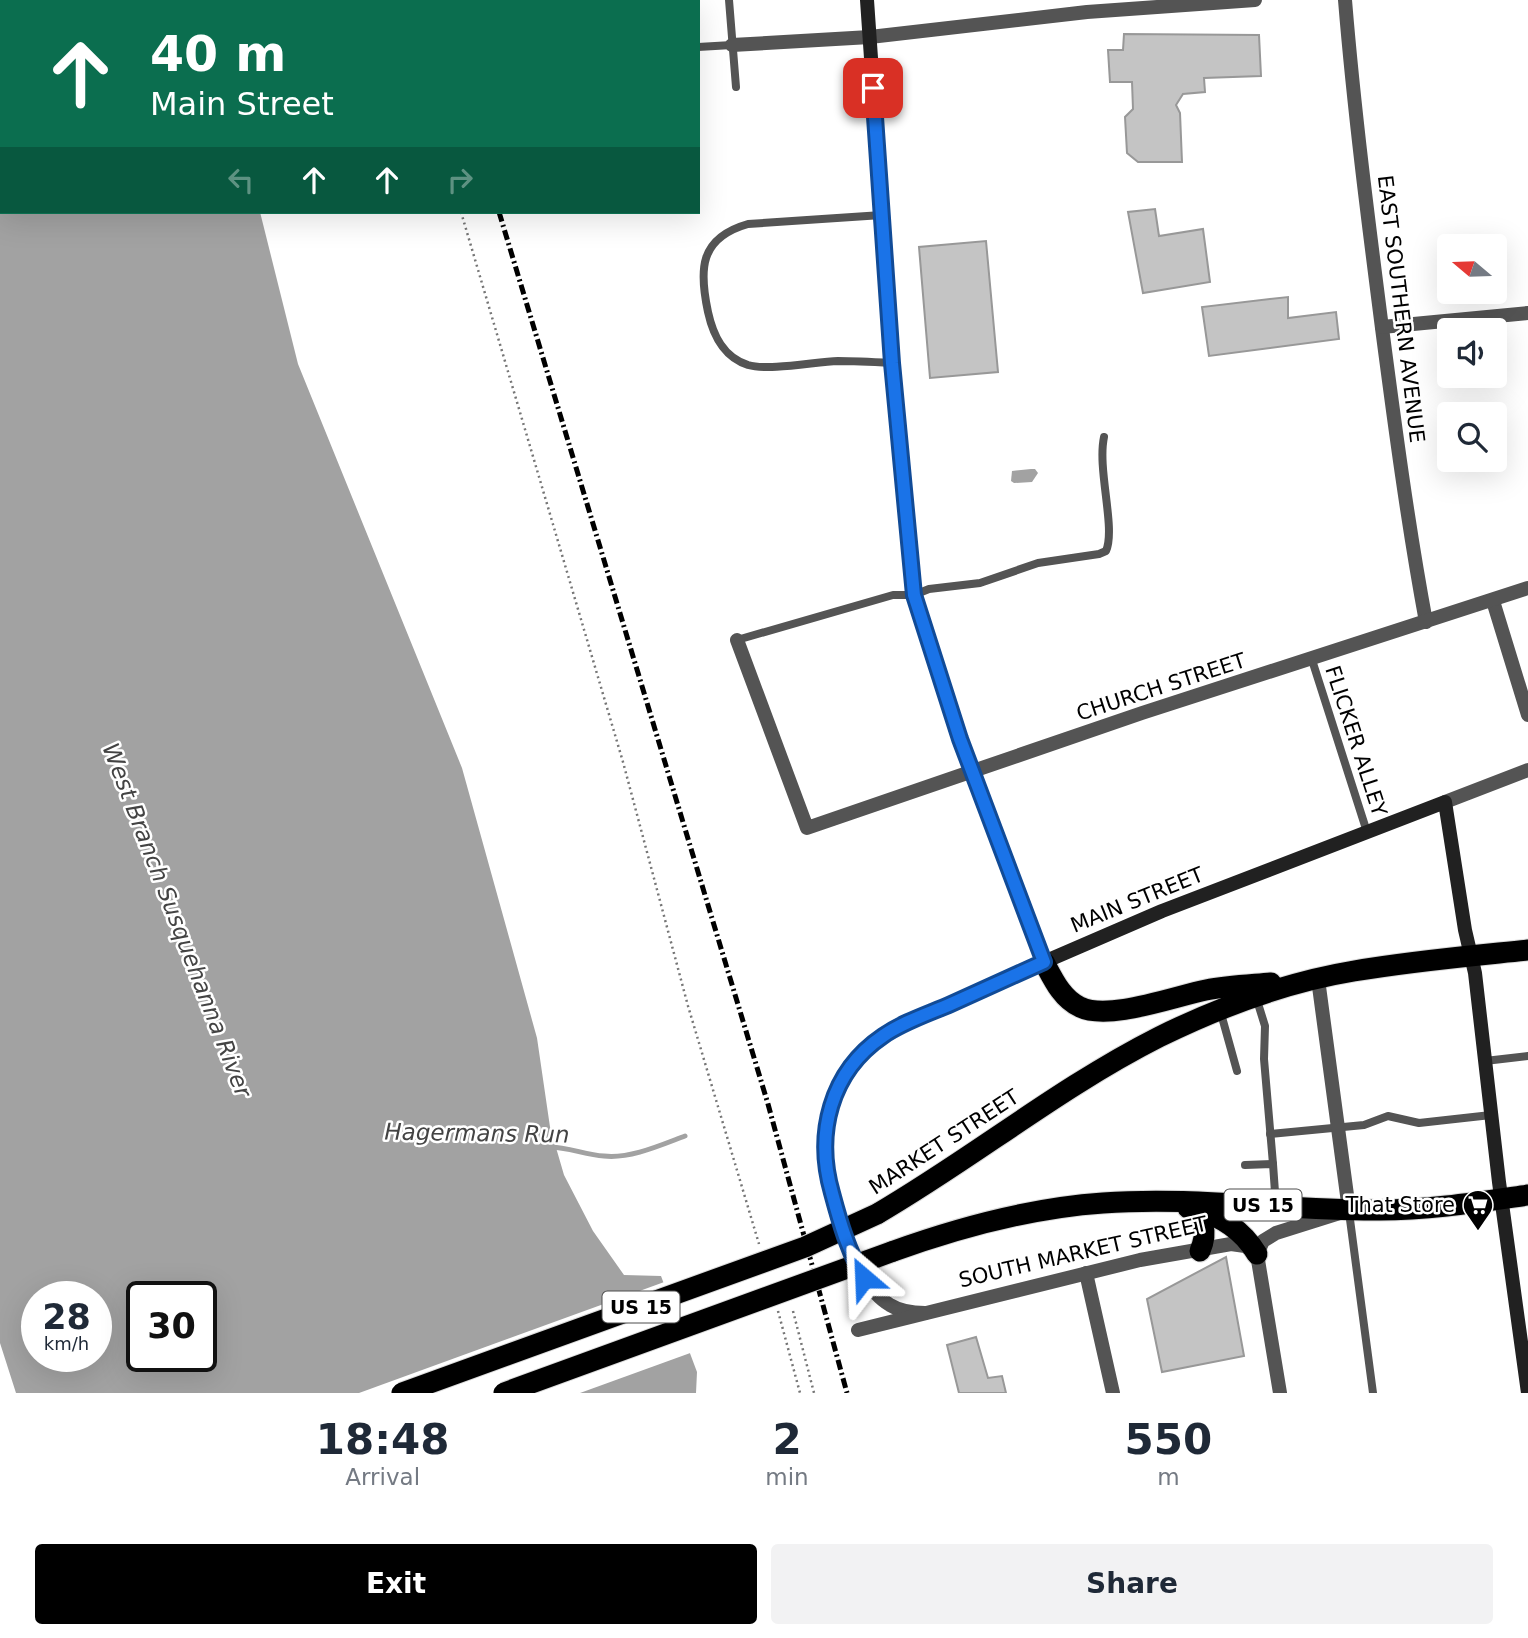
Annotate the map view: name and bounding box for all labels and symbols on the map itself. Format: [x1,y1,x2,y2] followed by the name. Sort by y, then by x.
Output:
[843,58,903,118] pin
[1373,174,1429,444] street label: EAST SOUTHERN AVENUE
[1437,234,1507,304] north arrow
[1073,648,1249,726] street label: CHURCH STREET
[1320,663,1392,819] street label: FLICKER ALLEY
[97,739,257,1102] water label: West Branch Susquehanna River
[1067,862,1207,938] street label: MAIN STREET
[865,1085,1024,1199] street label: MARKET STREET
[384,1118,570,1148] water label: Hagermans Run
[1461,1188,1495,1232] supermarket icon: That Store
[1224,1190,1302,1220] road number: US 15
[1345,1193,1455,1217] place label: That Store
[956,1212,1210,1292] street label: SOUTH MARKET STREET
[827,1241,901,1315] position arrow
[126,1281,217,1372] speed limit sign: 30
[602,1292,680,1322] road number: US 15

